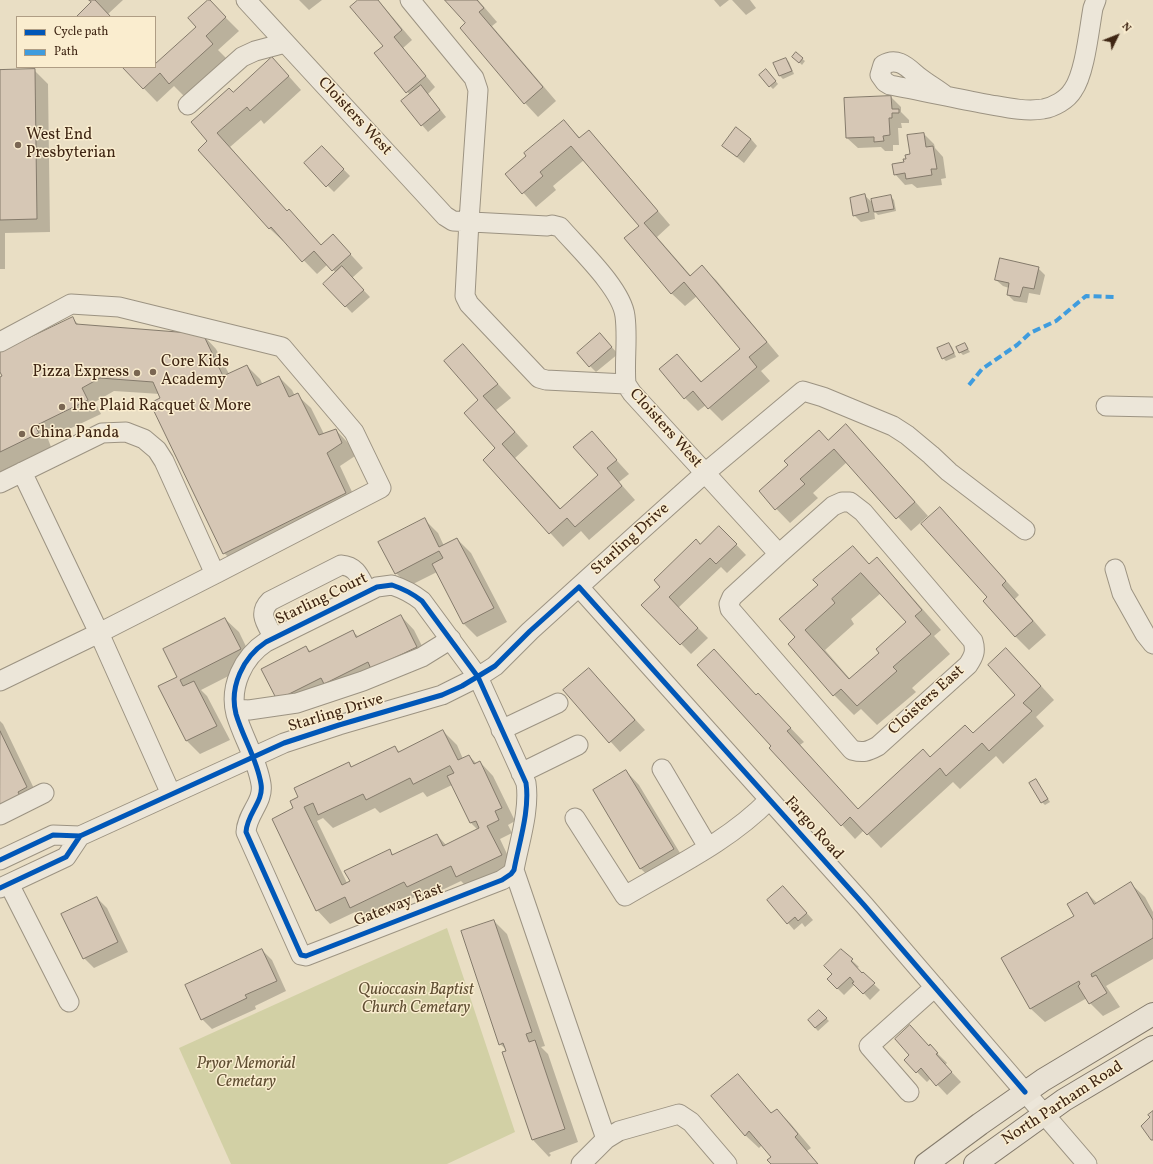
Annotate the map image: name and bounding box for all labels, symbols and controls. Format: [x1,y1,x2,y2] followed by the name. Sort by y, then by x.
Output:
[16,16,156,68] legend
[1097,16,1137,56] north arrow
[1118,19,1134,36] text: N
[54,24,109,40] text: Cycle path
[54,44,78,60] text: Path
[313,74,395,160] street label: Cloisters West
[26,126,116,164] place label: West End Presbyterian
[13,140,23,150] marker: West End Presbyterian
[161,353,229,391] place label: Core Kids Academy
[33,363,129,383] place label: Pizza Express
[148,367,158,377] marker: Core Kids Academy
[132,368,142,378] marker: Pizza Express
[624,385,706,473] street label: Cloisters West
[70,397,251,417] place label: The Plaid Racquet & More
[57,402,67,412] marker: The Plaid Racquet & More
[30,424,119,444] place label: China Panda
[17,429,27,439] marker: China Panda
[588,500,674,580] street label: Starling Drive
[273,569,371,631] street label: Starling Court
[885,662,969,740] street label: Cloisters East
[286,690,386,738] street label: Starling Drive
[779,793,847,865] street label: Fargo Road
[352,880,446,932] street label: Gateway East
[358,981,474,1019] park label: Quioccasin Baptist Church Cemetary
[196,1055,296,1093] park label: Pryor Memorial Cemetary
[999,1058,1127,1150] street label: North Parham Road

